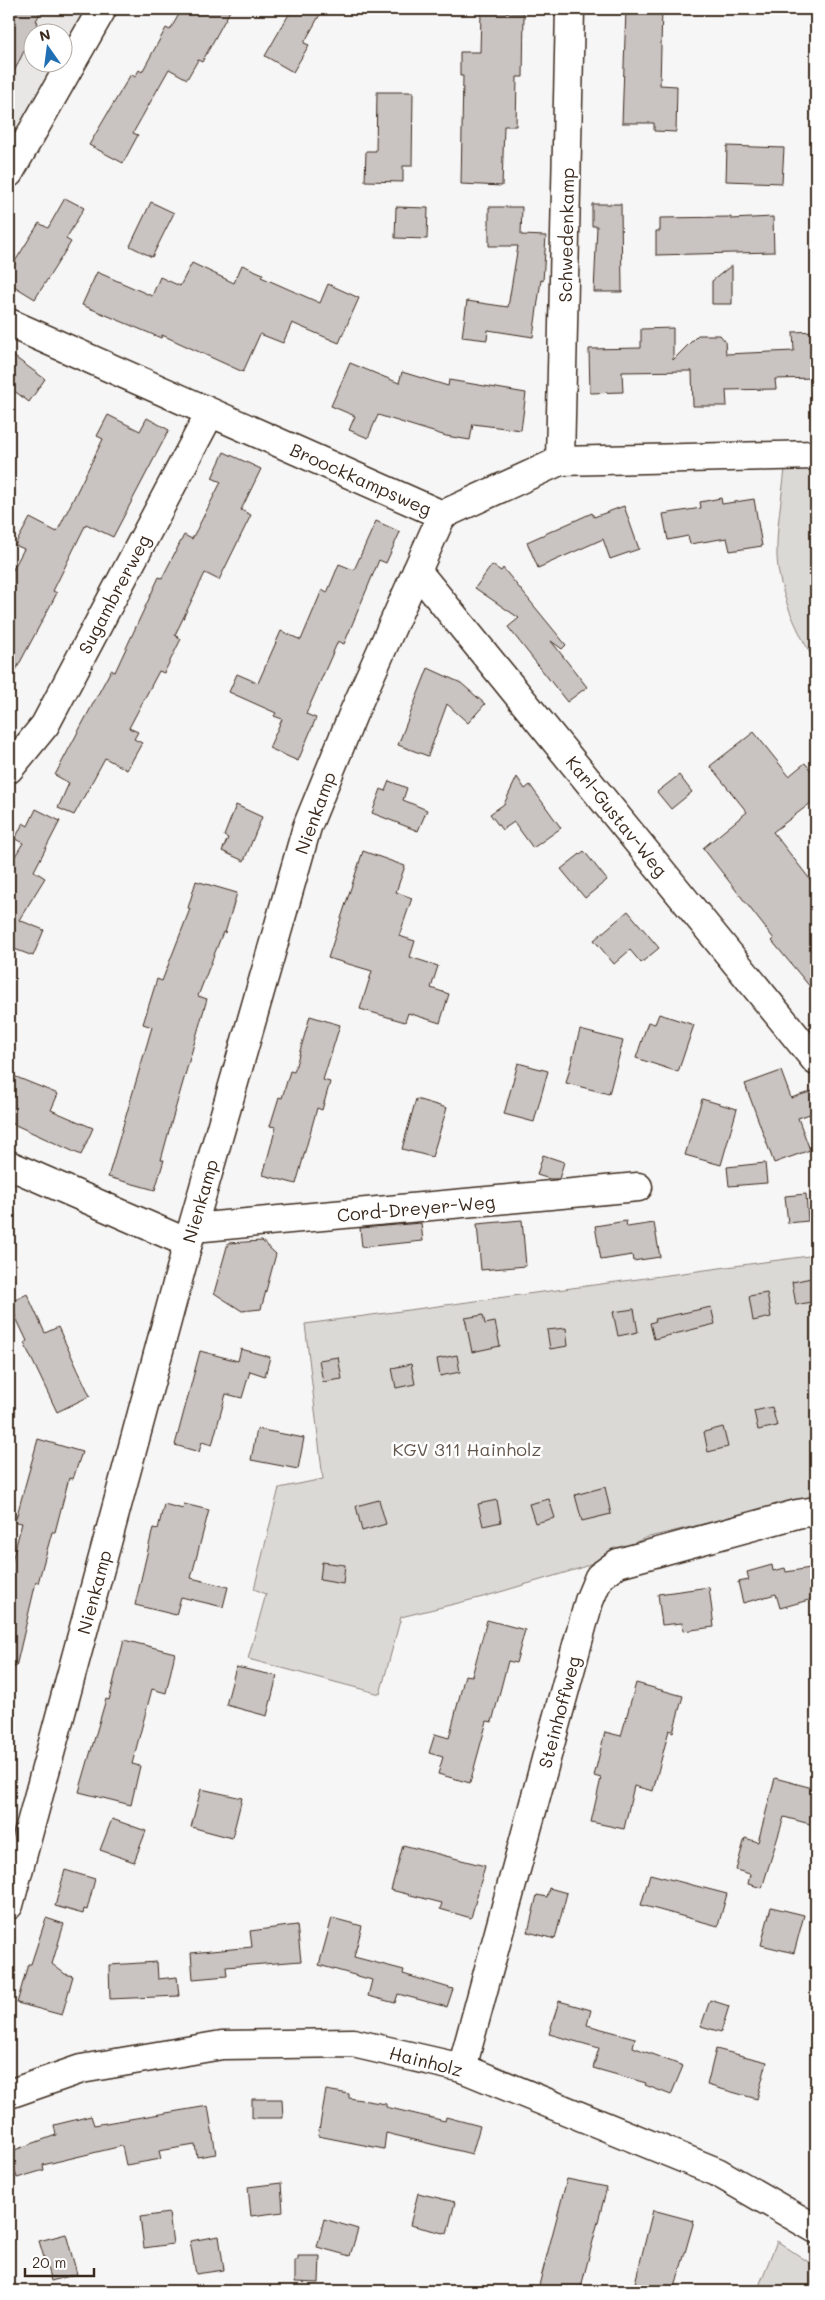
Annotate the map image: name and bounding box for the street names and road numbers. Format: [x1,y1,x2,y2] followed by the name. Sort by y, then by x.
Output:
[553,167,579,303] street label: Schwedenkamp
[287,437,435,521] street label: Broockkampsweg
[72,530,156,658] street label: Sugambrerweg
[561,751,673,881] street label: Karl-Gustav-Weg
[289,768,341,858] street label: Nienkamp
[177,1156,223,1246] street label: Nienkamp
[336,1189,496,1227] street label: Cord-Dreyer-Weg
[71,1547,117,1637] street label: Nienkamp
[533,1653,585,1771] street label: Steinhoffweg
[387,2040,465,2082] street label: Hainholz

